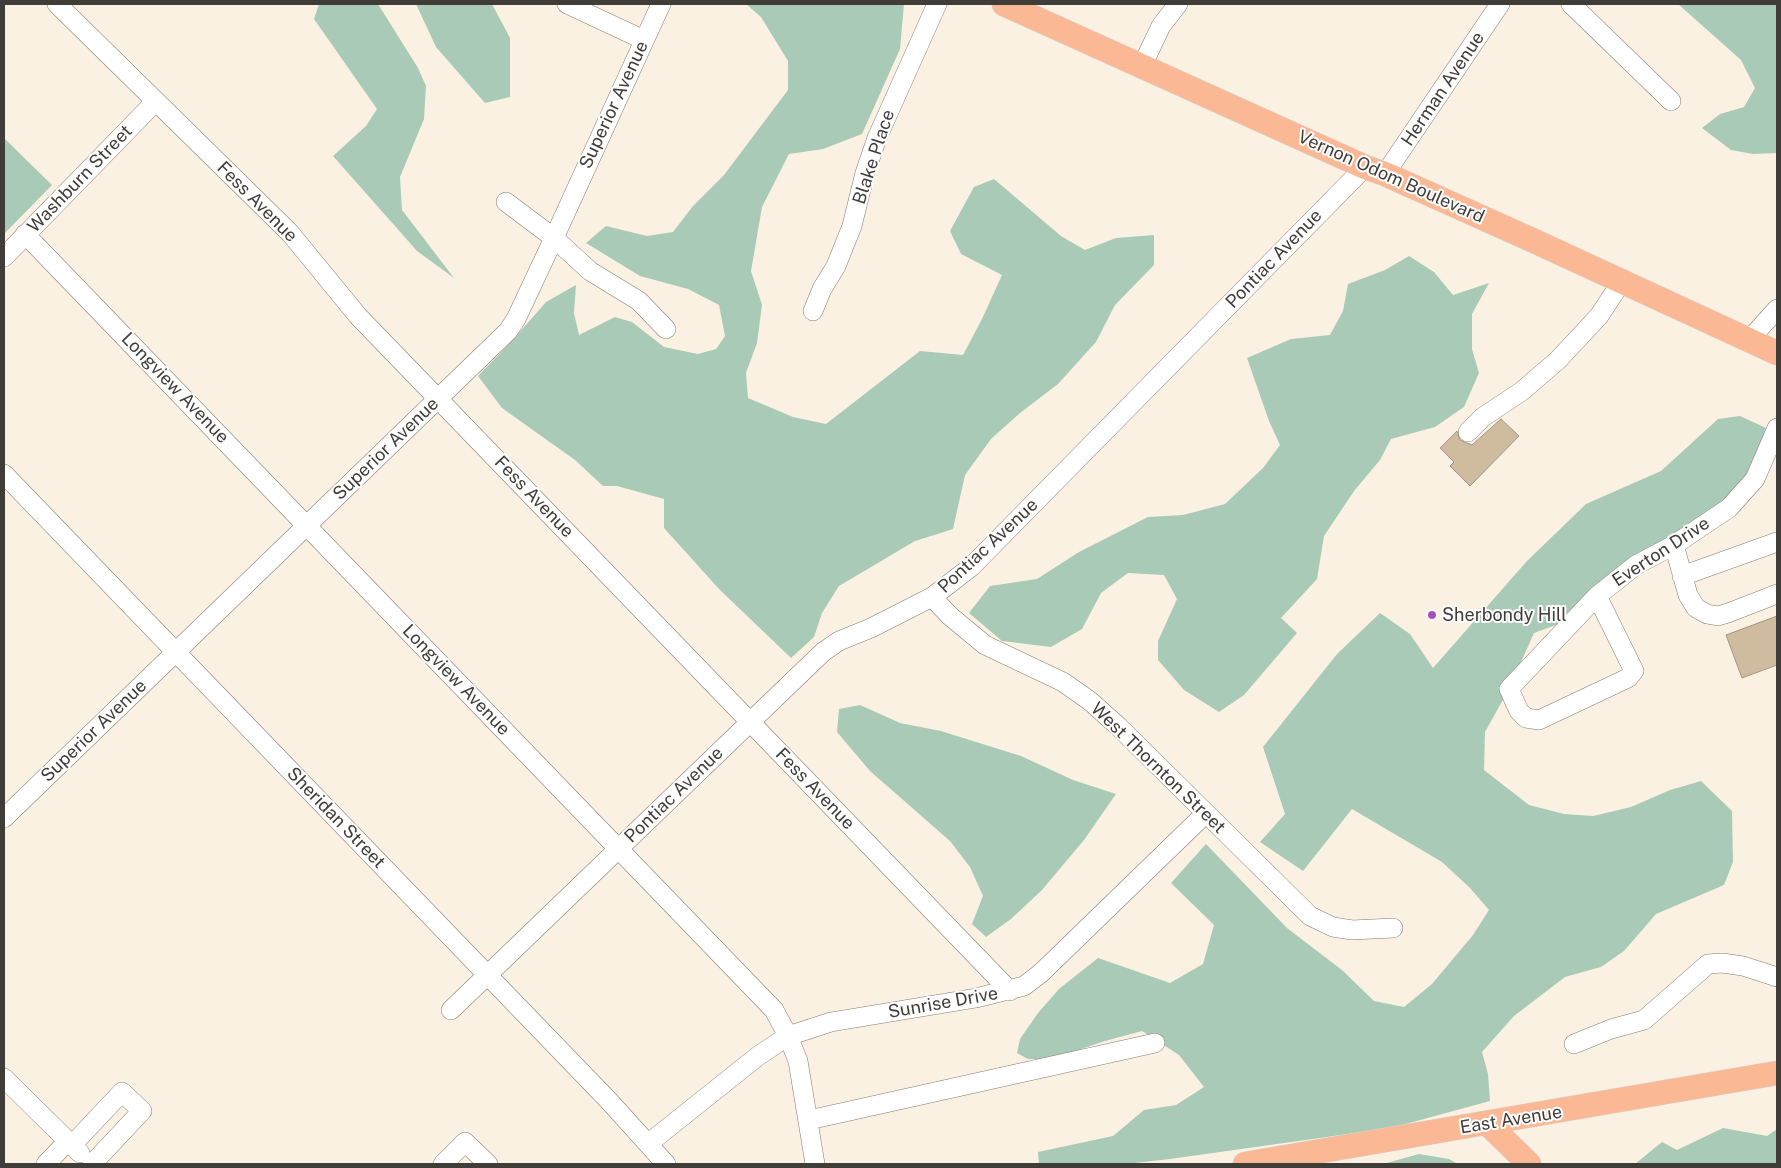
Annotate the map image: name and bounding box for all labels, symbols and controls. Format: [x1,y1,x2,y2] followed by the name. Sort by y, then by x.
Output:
[1397,28,1489,150] street label: Herman Avenue
[575,38,653,172] street label: Superior Avenue
[849,107,899,207] street label: Blake Place
[23,121,137,237] street label: Washburn Street
[1294,126,1488,228] street label: Vernon Odom Boulevard
[212,157,302,247] street label: Fess Avenue
[1221,205,1327,313] street label: Pontiac Avenue
[117,328,233,448] street label: Longview Avenue
[329,393,443,505] street label: Superior Avenue
[490,452,578,542] street label: Fess Avenue
[934,494,1042,598] street label: Pontiac Avenue
[1608,513,1714,591] street label: Everton Drive
[1442,604,1567,626] place label: Sherbondy Hill
[1426,609,1438,621] marker: Sherbondy Hill
[398,620,514,740] street label: Longview Avenue
[37,675,151,787] street label: Superior Avenue
[1086,698,1230,838] street label: West Thornton Street
[620,742,728,848] street label: Pontiac Avenue
[771,744,859,834] street label: Fess Avenue
[282,763,390,873] street label: Sheridan Street
[886,983,1000,1023] street label: Sunrise Drive
[1458,1101,1564,1139] street label: East Avenue

